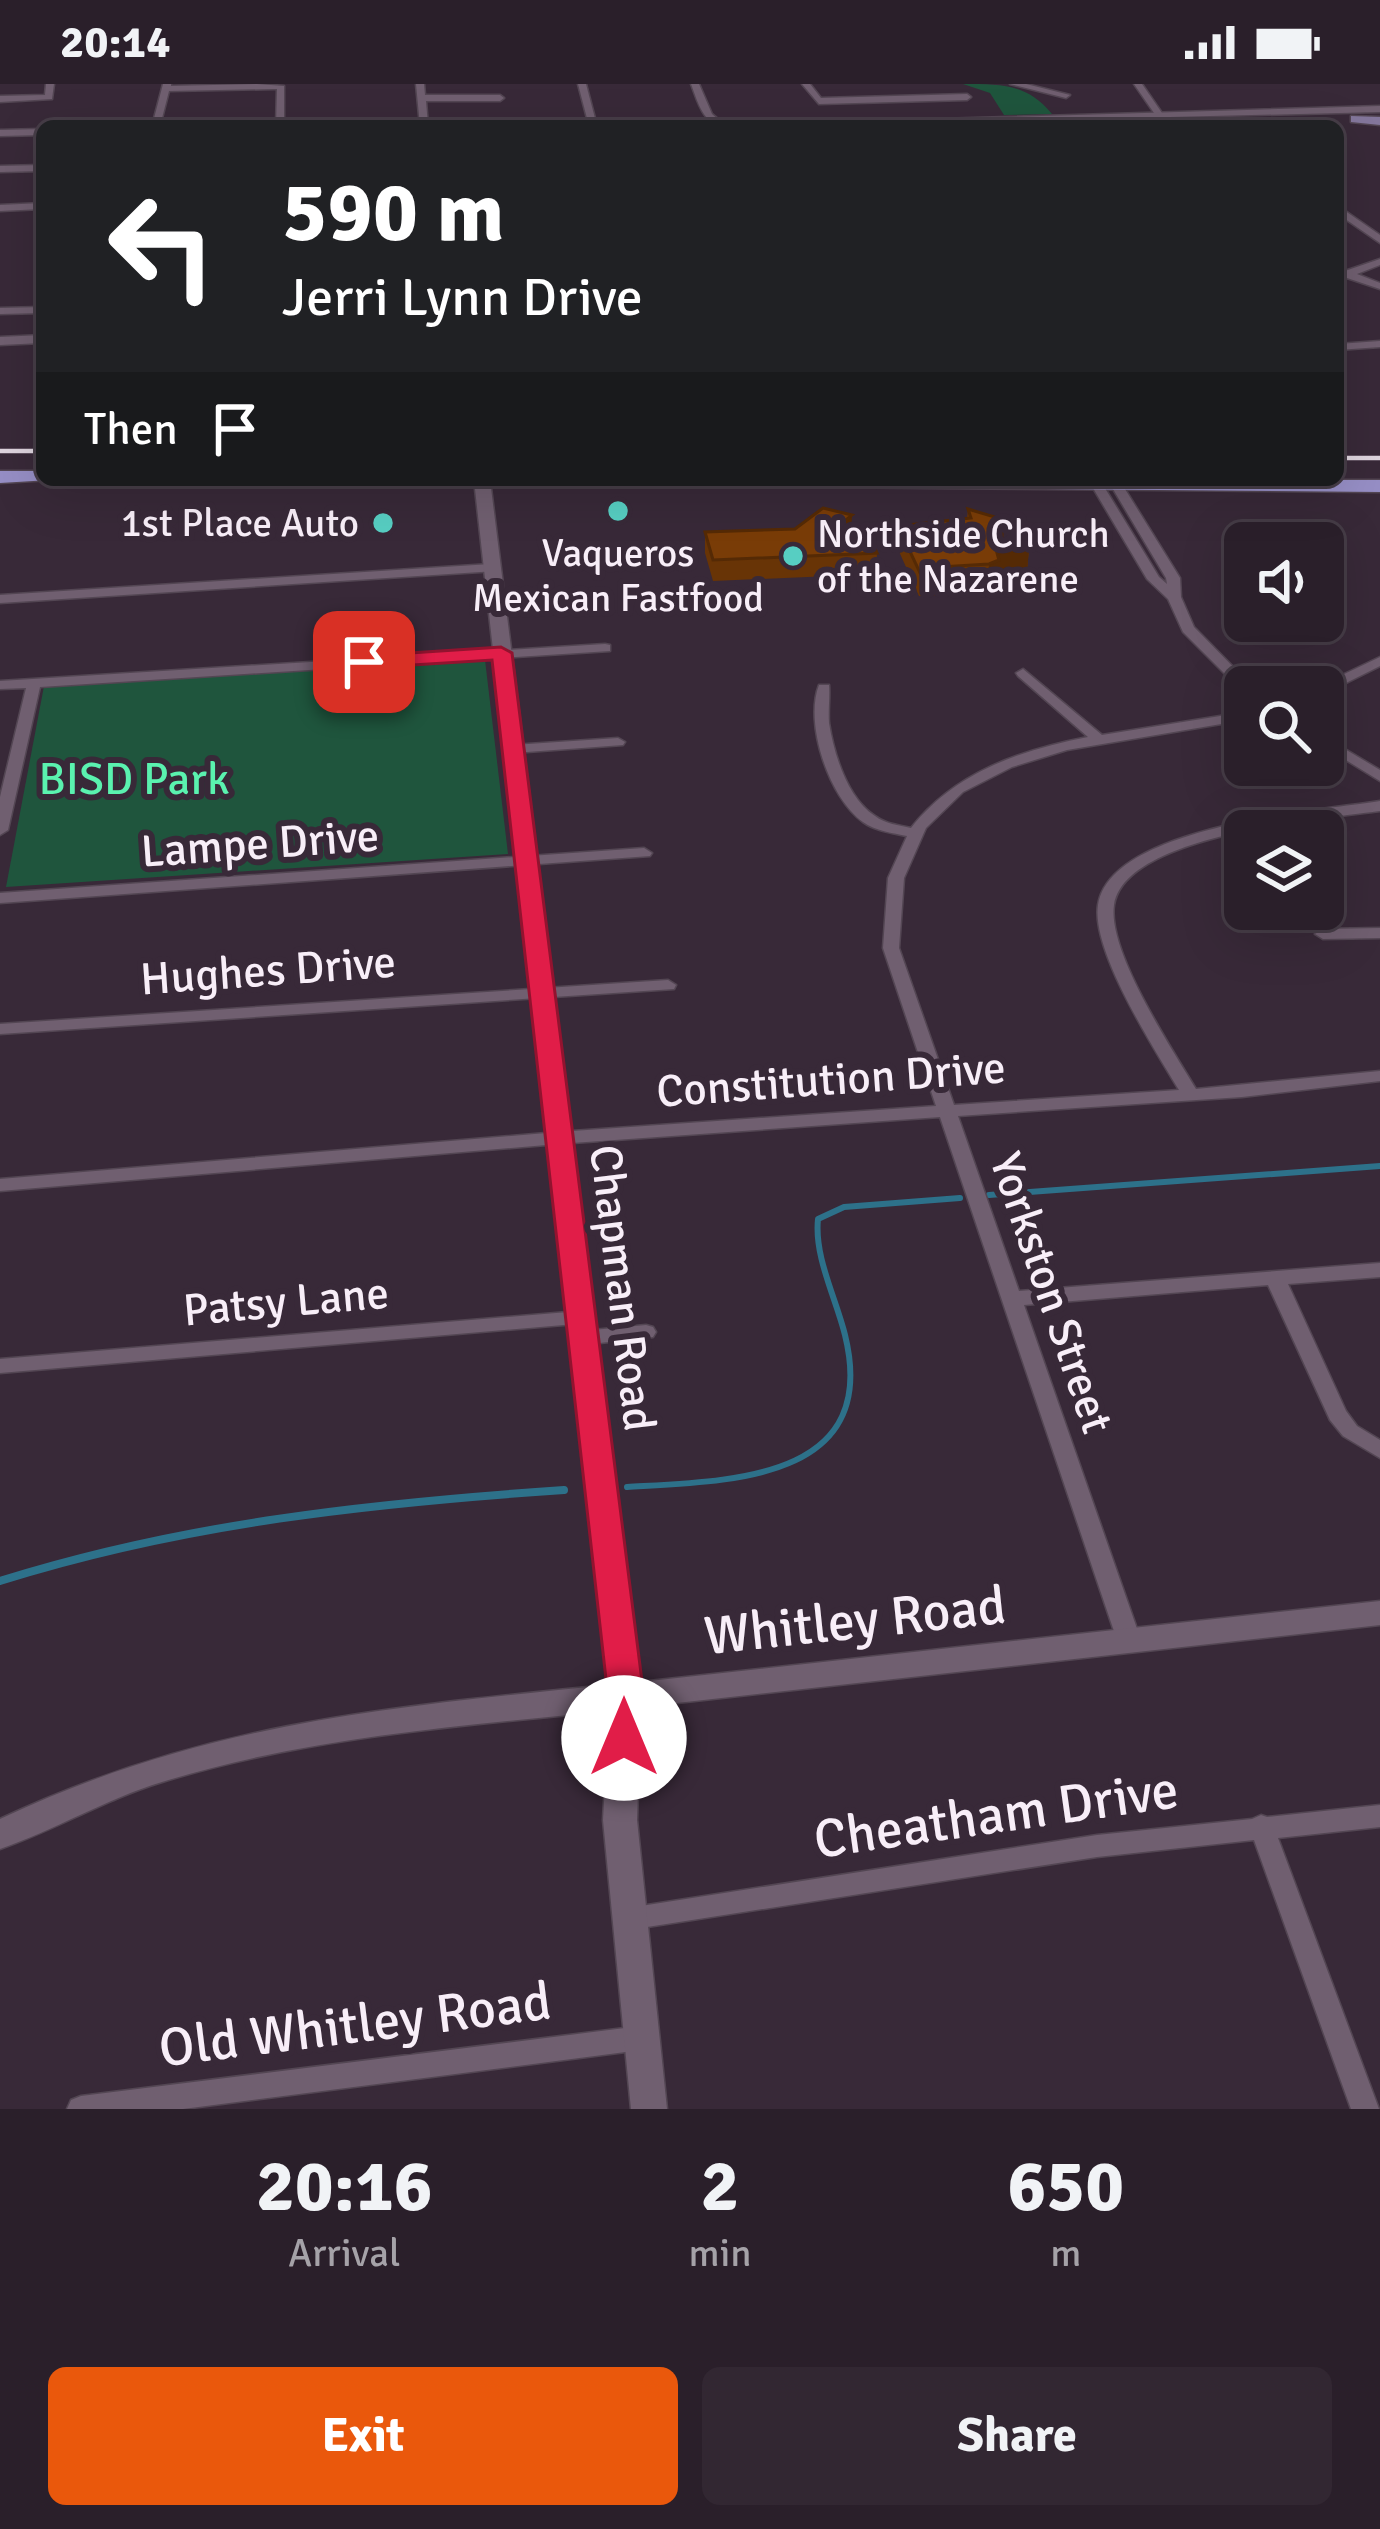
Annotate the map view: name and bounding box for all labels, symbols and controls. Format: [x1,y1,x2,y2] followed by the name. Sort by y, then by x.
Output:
[60,15,170,70] text: 20:14
[282,161,504,265] text: 590 m
[84,168,240,324] icon: left
[282,264,643,331] text: Jerri Lynn Drive
[202,396,268,462] icon: arrive
[84,402,178,457] text: Then
[605,498,631,524] marker: Vaqueros Mexican Fastfood
[121,499,359,547] place label: 1st Place Auto
[370,510,396,536] marker: 1st Place Auto
[817,510,1110,603] place label: Northside Church of the Nazarene
[1224,522,1344,930] map controls
[1224,522,1344,642] button: sound
[472,529,764,622] place label: Vaqueros Mexican Fastfood
[780,543,806,569] marker: Northside Church of the Nazarene
[313,611,415,713] pin
[331,629,397,695] icon: arrive
[1224,666,1344,786] button: search
[39,752,229,807] park label: BISD Park
[139,808,381,880] street label: Lampe Drive
[1224,810,1344,930] button: layers
[138,935,398,1007] street label: Hughes Drive
[655,1040,1007,1120] street label: Constitution Drive
[577,1142,667,1434] street label: Chapman Road
[977,1146,1125,1440] street label: Yorkston Street
[181,1266,391,1338] street label: Patsy Lane
[701,1572,1009,1670] street label: Whitley Road
[561,1675,687,1801] position arrow
[810,1756,1182,1874] street label: Cheatham Drive
[155,1968,555,2082] street label: Old Whitley Road
[256,2142,433,2231] text: 20:16
[701,2142,739,2231] text: 2
[1007,2142,1124,2231] text: 650
[288,2229,400,2277] text: Arrival
[689,2229,752,2277] text: min
[1050,2229,1081,2277] text: m
[48,2367,678,2505] button: Exit
[702,2367,1332,2505] button: Share

